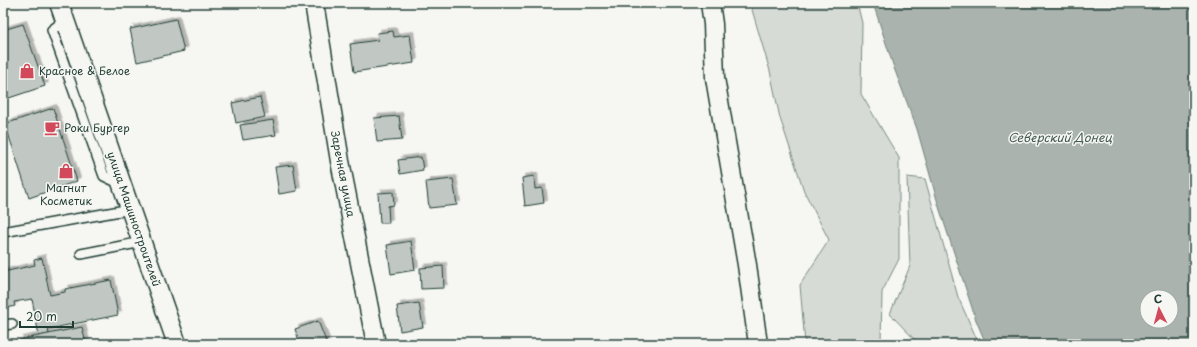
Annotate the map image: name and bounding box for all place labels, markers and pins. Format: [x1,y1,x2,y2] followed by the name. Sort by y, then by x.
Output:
[18,62,36,80] shop icon: Красное & Белое
[39,62,130,79] place label: Красное & Белое
[43,119,61,137] cafe icon: Роки Бургер
[64,119,130,136] place label: Роки Бургер
[57,162,75,180] shop icon: Магнит Косметик
[40,179,92,209] place label: Магнит Косметик

